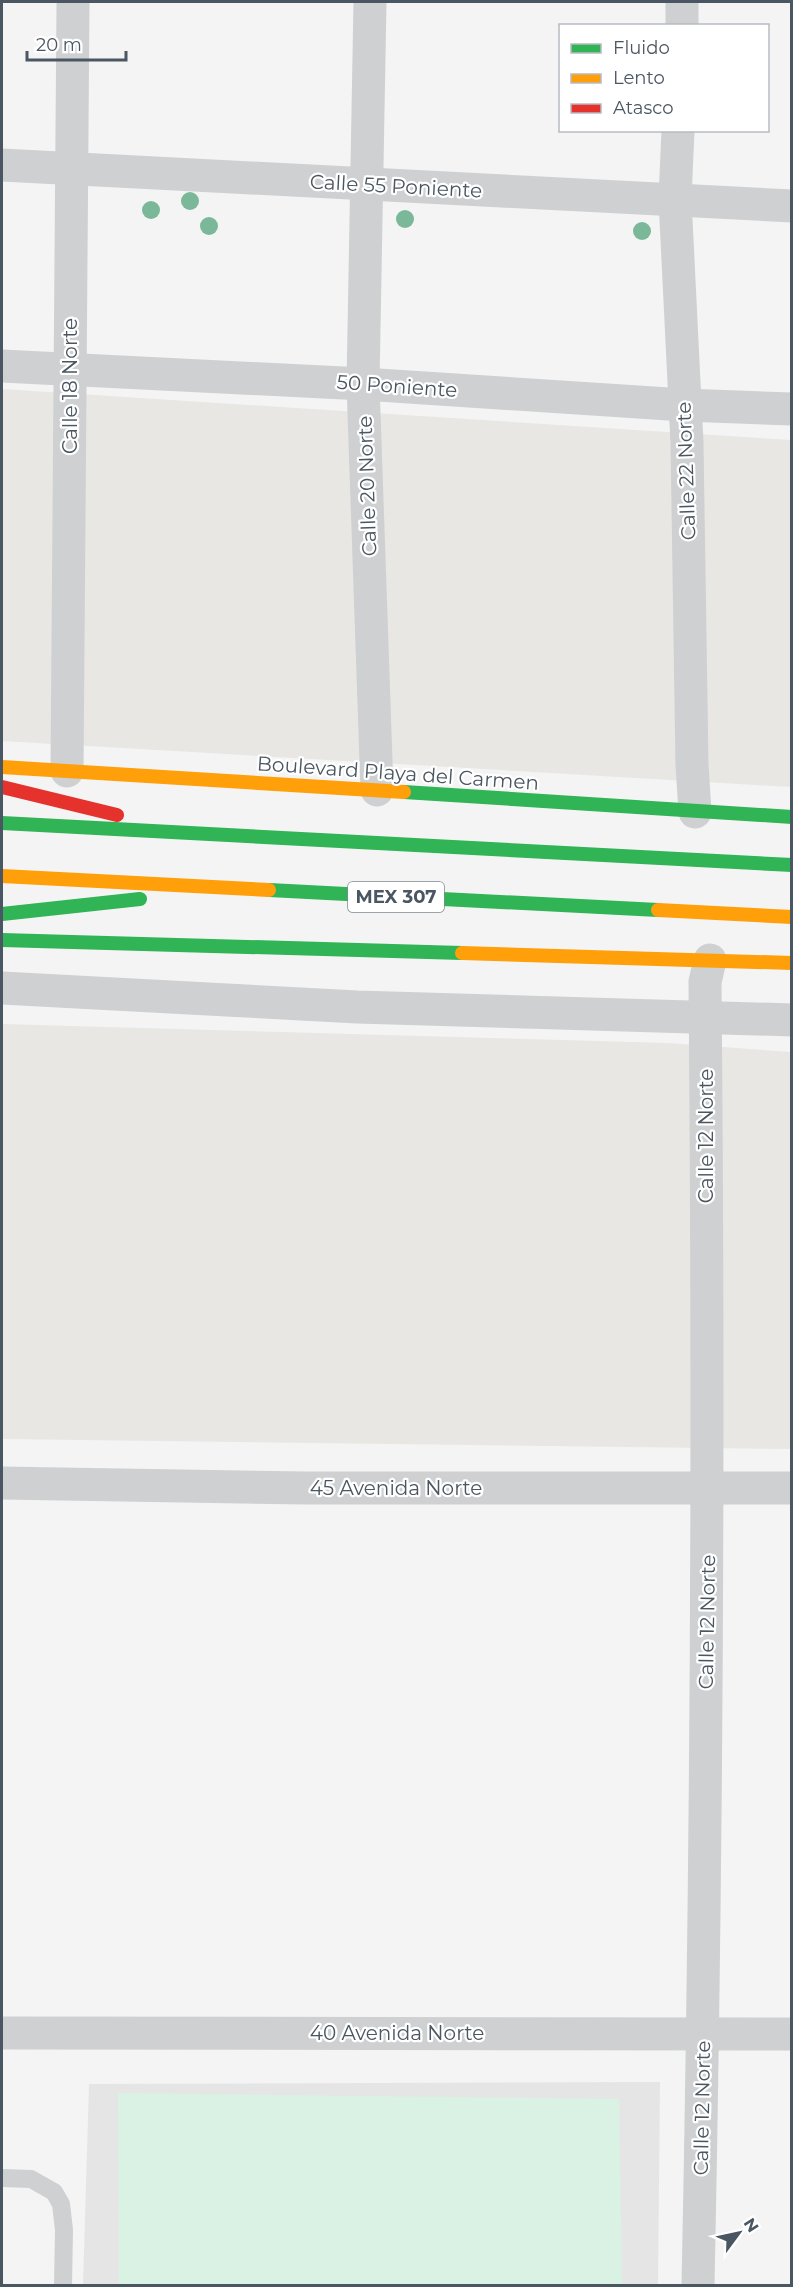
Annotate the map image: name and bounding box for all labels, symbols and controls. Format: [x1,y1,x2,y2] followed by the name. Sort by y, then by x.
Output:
[27,24,126,62] scale bar
[559,24,769,132] legend
[36,34,82,56] text: 20 m
[613,37,670,59] text: Fluido
[613,67,665,89] text: Lento
[613,97,673,119] text: Atasco
[309,169,483,203] street label: Calle 55 Poniente
[58,318,82,454] street label: Calle 18 Norte
[336,370,458,402] street label: 50 Poniente
[672,401,700,541] street label: Calle 22 Norte
[353,415,381,557] street label: Calle 20 Norte
[256,751,540,795] street label: Boulevard Playa del Carmen
[348,882,444,912] road number: MEX 307
[694,1069,718,1203] street label: Calle 12 Norte
[310,1476,482,1500] street label: 45 Avenida Norte
[694,1554,720,1690] street label: Calle 12 Norte
[310,2021,484,2045] street label: 40 Avenida Norte
[689,2040,715,2176] street label: Calle 12 Norte
[709,2203,769,2263] north arrow
[740,2215,763,2236] text: N

